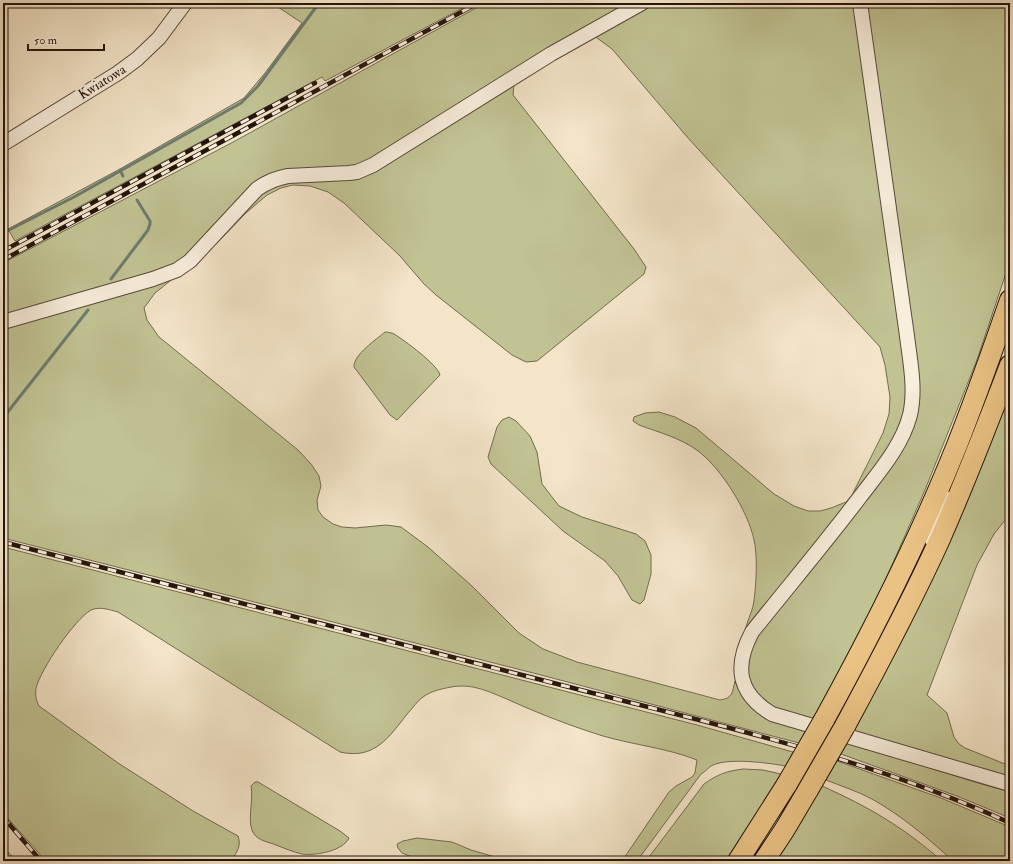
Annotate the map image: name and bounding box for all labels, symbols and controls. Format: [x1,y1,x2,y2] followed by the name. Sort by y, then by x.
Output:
[28,26,104,52] scale bar
[34,33,58,48] text: 50 m
[75,61,129,103] street label: Kwiatowa

